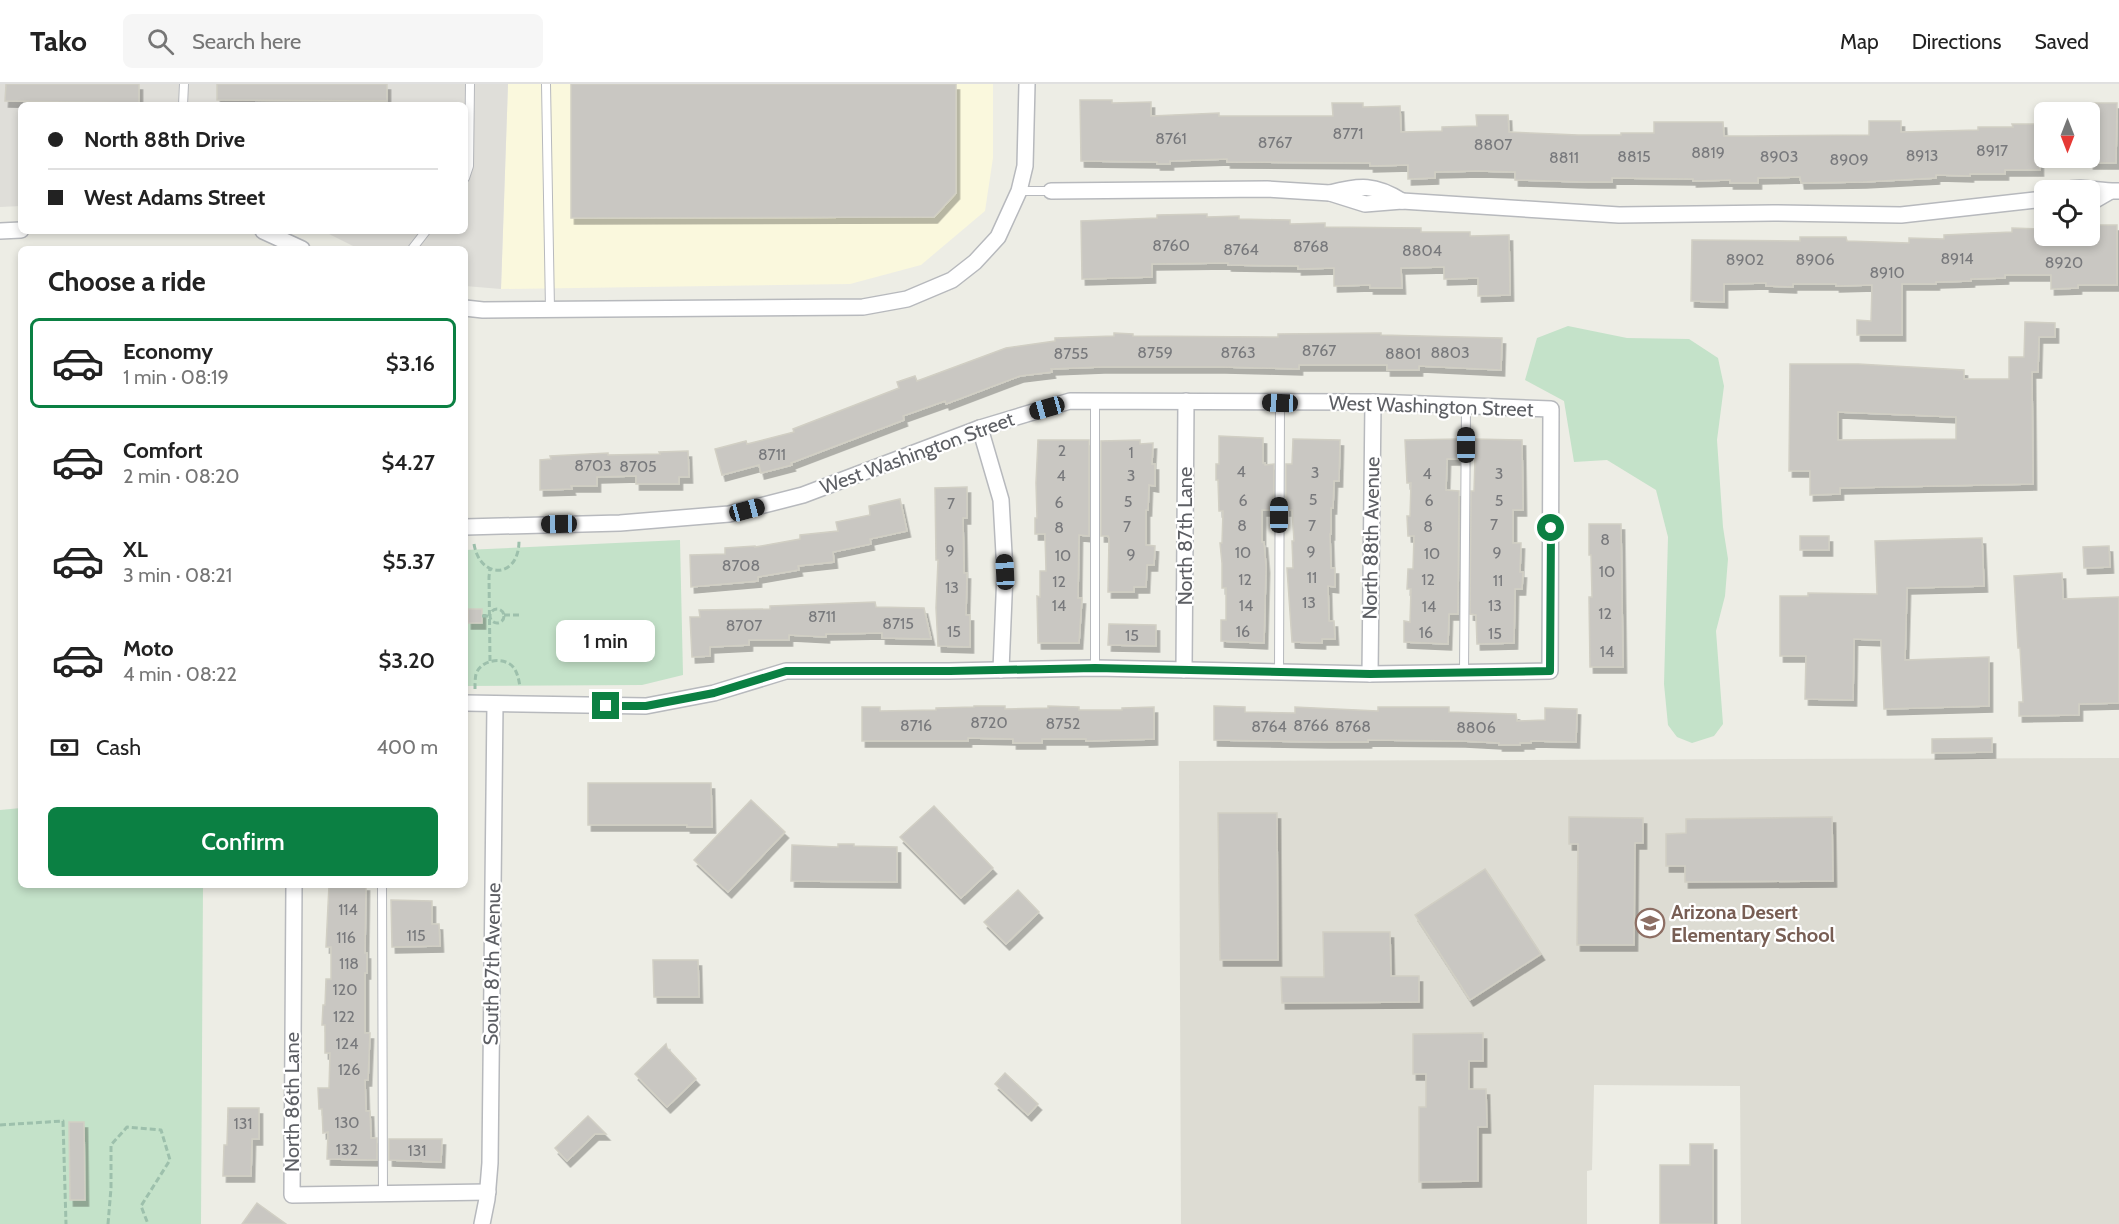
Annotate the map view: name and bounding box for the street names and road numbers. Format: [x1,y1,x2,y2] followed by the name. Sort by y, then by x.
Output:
[1328,390,1534,422] street label: West Washington Street
[817,407,1018,499] street label: West Washington Street
[1358,456,1384,620] street label: North 88th Avenue
[1173,467,1197,605] street label: North 87th Lane
[479,882,505,1046] street label: South 87th Avenue
[280,1032,304,1172] street label: North 86th Lane

